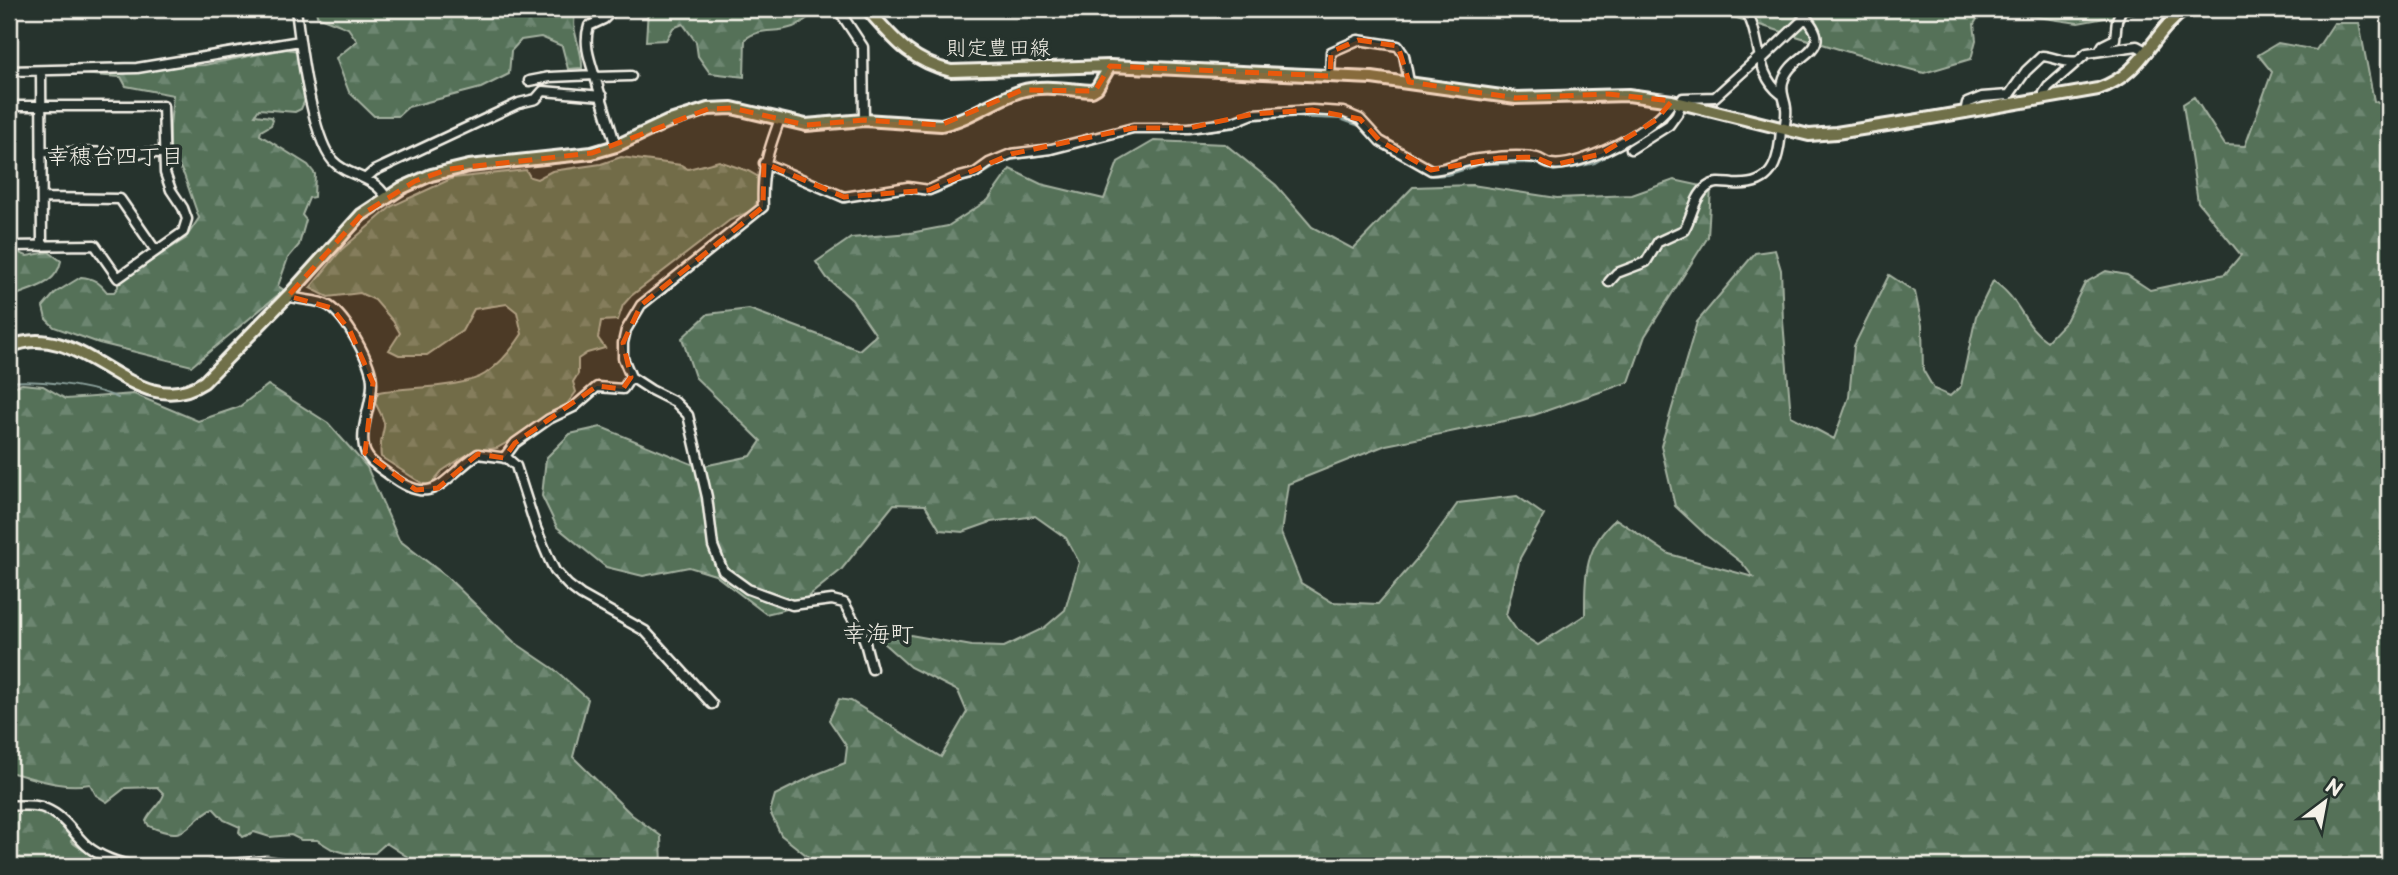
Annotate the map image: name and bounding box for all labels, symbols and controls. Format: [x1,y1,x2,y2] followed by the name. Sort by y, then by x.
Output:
[946,30,1051,62] street label: 則定豊田線
[46,137,184,172] district label: 幸穂台四丁目
[842,614,914,650] district label: 幸海町
[2290,766,2360,836] north arrow
[2321,771,2348,803] text: N

